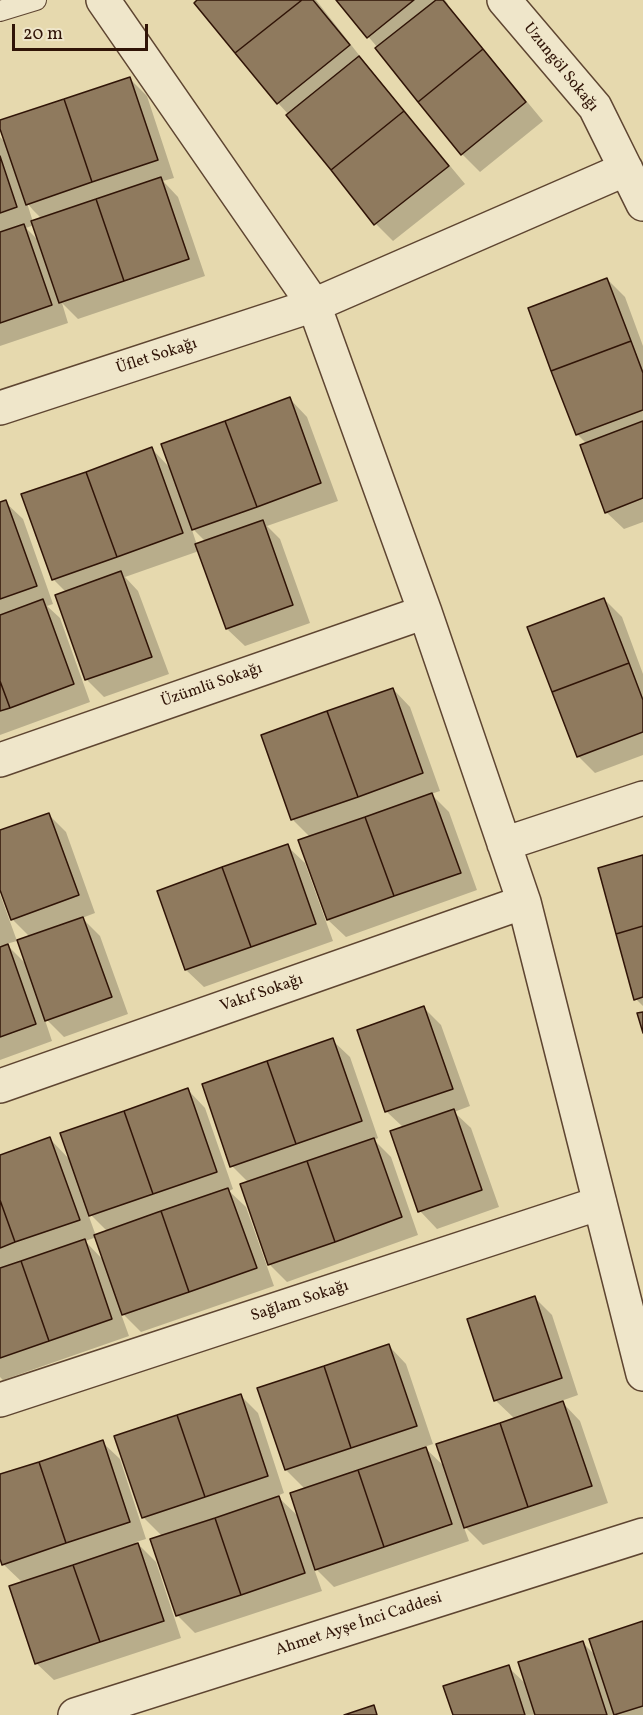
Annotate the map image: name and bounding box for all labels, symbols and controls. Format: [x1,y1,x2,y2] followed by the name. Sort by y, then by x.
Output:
[15,12,152,50] scale bar
[518,20,602,116] street label: Uzungöl Sokağı
[23,22,63,47] text: 20 m
[114,335,200,379] street label: Üflet Sokağı
[159,660,265,712] street label: Üzümlü Sokağı
[218,971,306,1017] street label: Vakıf Sokağı
[249,1277,351,1327] street label: Sağlam Sokağı
[273,1589,445,1661] street label: Ahmet Ayşe İnci Caddesi

